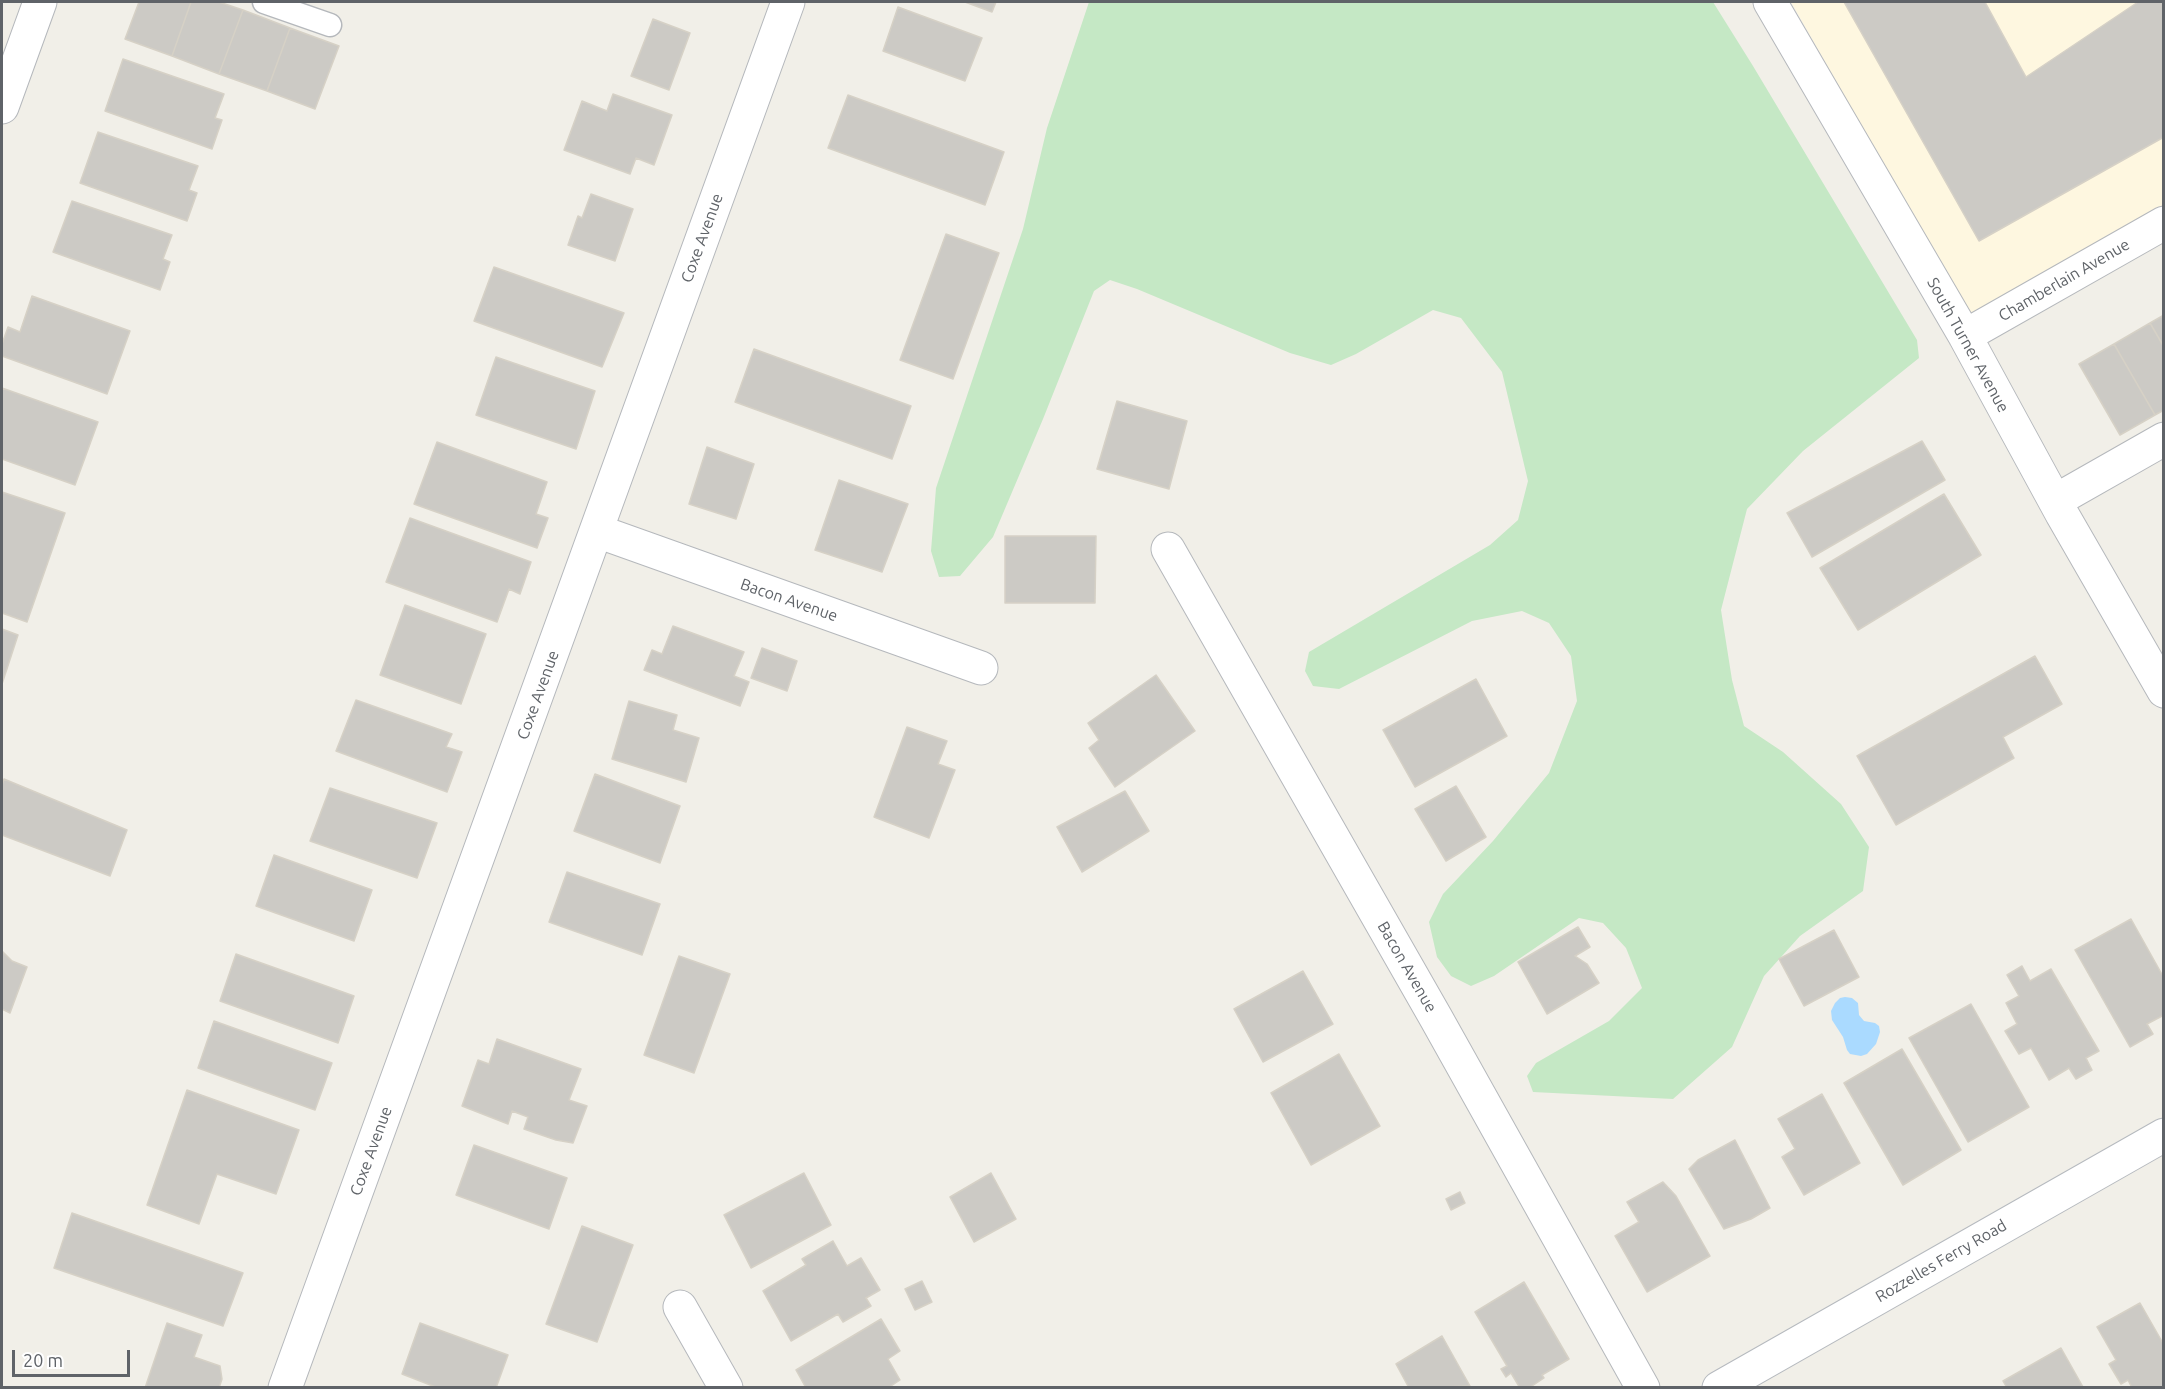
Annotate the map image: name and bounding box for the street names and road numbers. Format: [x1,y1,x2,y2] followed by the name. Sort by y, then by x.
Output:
[677,191,727,285] street label: Coxe Avenue
[1995,235,2133,325] street label: Chamberlain Avenue
[1923,274,2013,416] street label: South Turner Avenue
[738,574,840,626] street label: Bacon Avenue
[513,648,563,742] street label: Coxe Avenue
[1373,918,1441,1016] street label: Bacon Avenue
[346,1104,396,1198] street label: Coxe Avenue
[1872,1216,2010,1306] street label: Rozzelles Ferry Road

